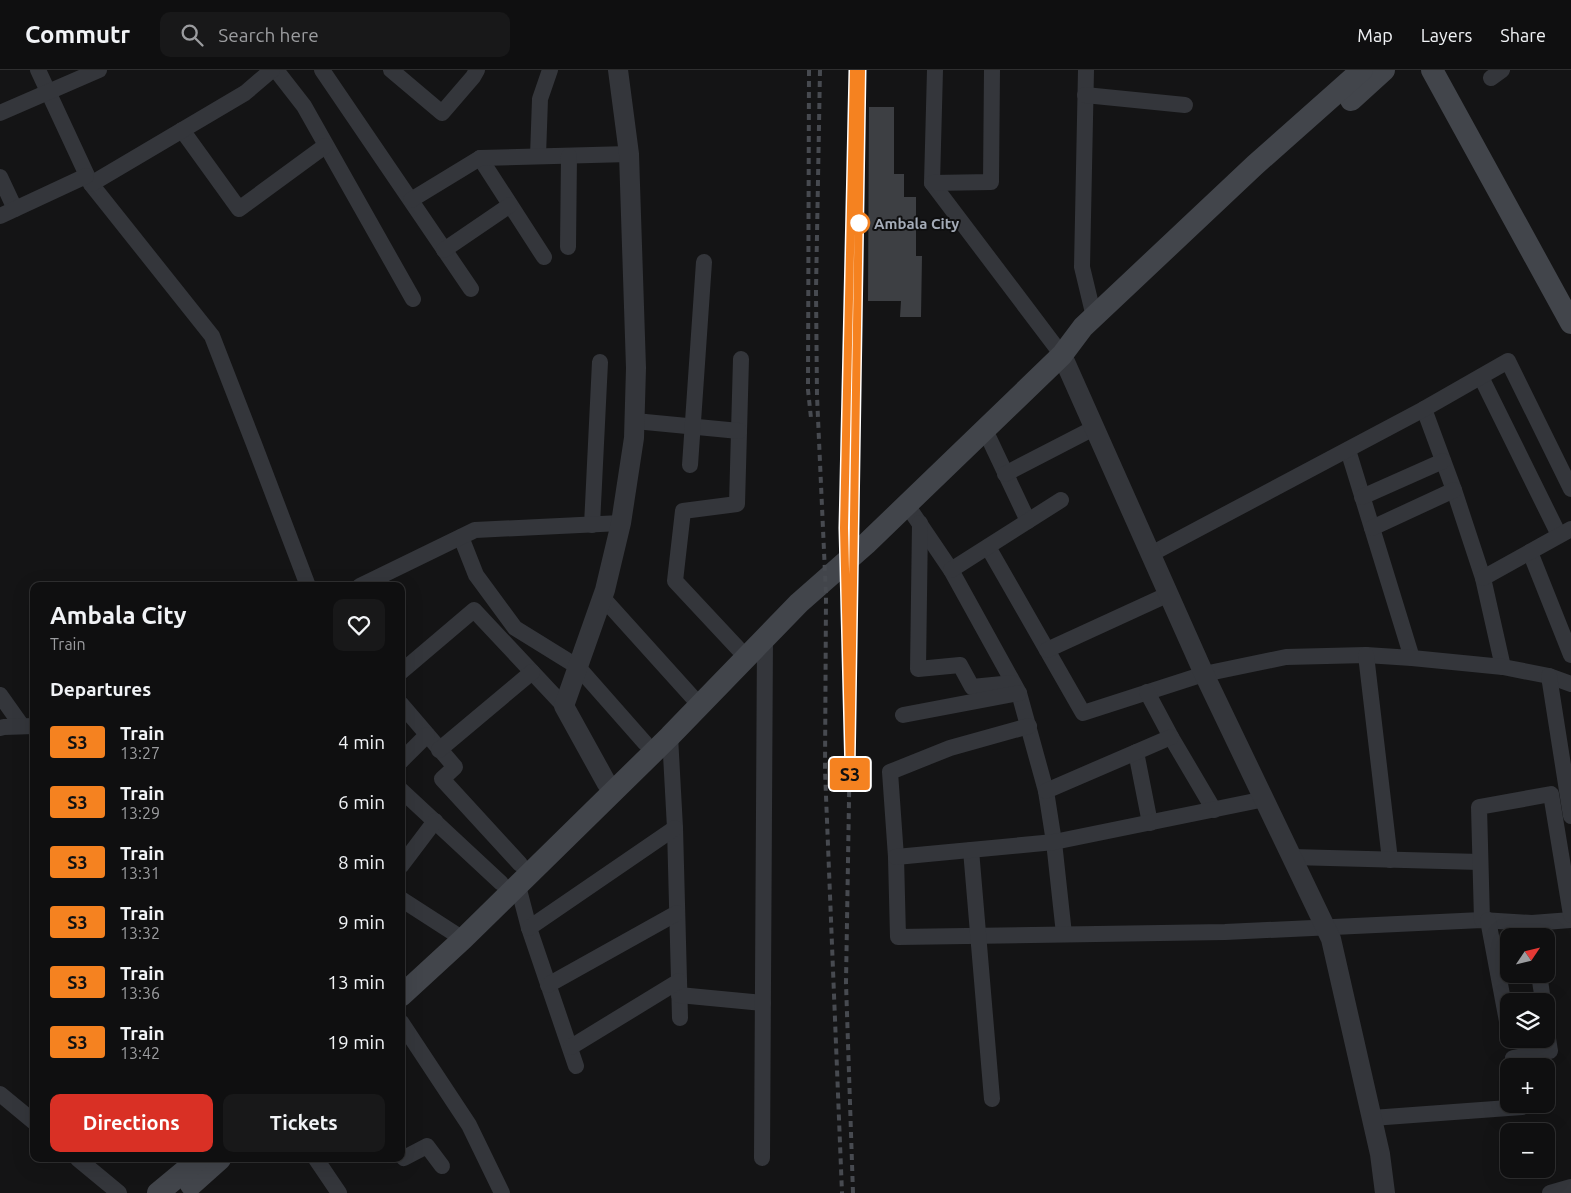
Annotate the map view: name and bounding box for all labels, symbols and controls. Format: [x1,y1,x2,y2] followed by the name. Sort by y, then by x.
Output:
[160,12,510,57] search box
[25,21,130,48] text: Commutr
[178,21,206,49] icon: search
[218,24,319,46] text: Search here
[1357,25,1393,45] text: Map
[1421,25,1472,45] text: Layers
[1500,25,1546,45] text: Share
[848,212,870,234] marker: Ambala City
[874,215,959,232] place label: Ambala City
[333,599,385,651] button: heart
[50,602,187,629] text: Ambala City
[50,635,86,653] text: Train
[50,678,151,700] text: Departures
[120,722,165,744] text: Train
[338,731,385,753] text: 4 min
[67,732,88,752] text: S3
[120,744,160,762] text: 13:27
[828,758,872,790] line badge: S3
[840,764,860,784] text: S3
[120,782,165,804] text: Train
[338,791,385,813] text: 6 min
[67,792,88,812] text: S3
[120,804,160,822] text: 13:29
[120,842,165,864] text: Train
[338,851,385,873] text: 8 min
[67,852,88,872] text: S3
[120,864,160,882] text: 13:31
[120,902,165,924] text: Train
[338,911,385,933] text: 9 min
[67,912,88,932] text: S3
[120,924,160,942] text: 13:32
[1500,928,1555,982] north arrow
[1500,928,1555,1178] map controls
[120,962,165,984] text: Train
[327,971,385,993] text: 13 min
[67,972,88,992] text: S3
[120,984,160,1002] text: 13:36
[1500,993,1555,1048] button: layers
[120,1022,165,1044] text: Train
[327,1031,385,1053] text: 19 min
[67,1032,88,1052] text: S3
[120,1044,160,1062] text: 13:42
[1500,1058,1555,1113] button: +
[50,1094,213,1152] button: Directions
[223,1094,385,1152] button: Tickets
[1500,1123,1555,1178] button: −

